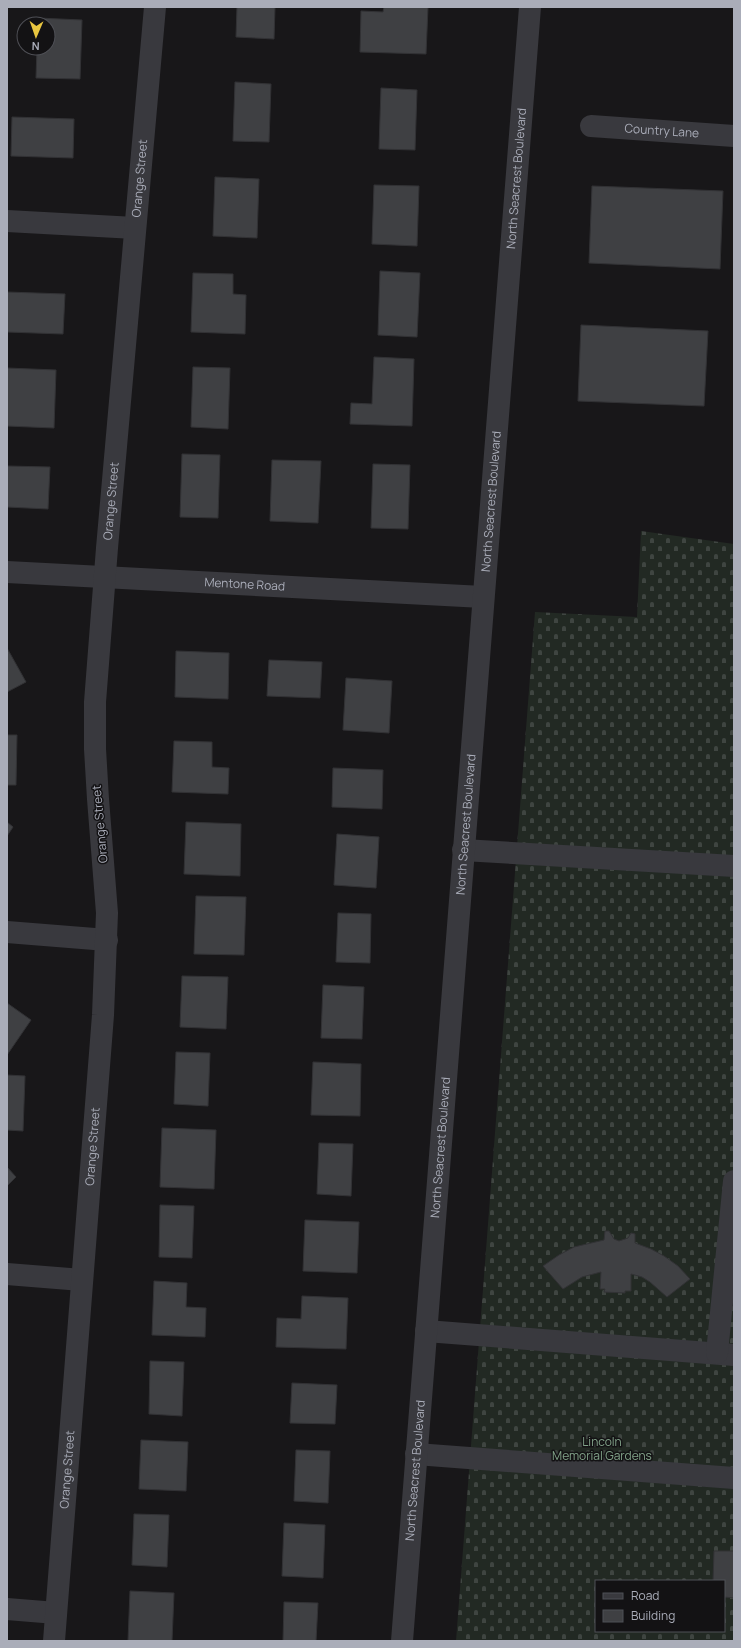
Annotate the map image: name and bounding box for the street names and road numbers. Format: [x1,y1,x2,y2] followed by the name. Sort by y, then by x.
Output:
[502,107,530,250] street label: North Seacrest Boulevard
[624,119,700,142] street label: Country Lane
[127,138,151,218] street label: Orange Street
[477,430,505,573] street label: North Seacrest Boulevard
[99,461,123,541] street label: Orange Street
[204,573,285,595] street label: Mentone Road
[451,753,479,896] street label: North Seacrest Boulevard
[88,784,111,864] street label: Orange Street
[426,1076,454,1219] street label: North Seacrest Boulevard
[81,1107,104,1186] street label: Orange Street
[401,1399,429,1542] street label: North Seacrest Boulevard
[55,1430,78,1509] street label: Orange Street

